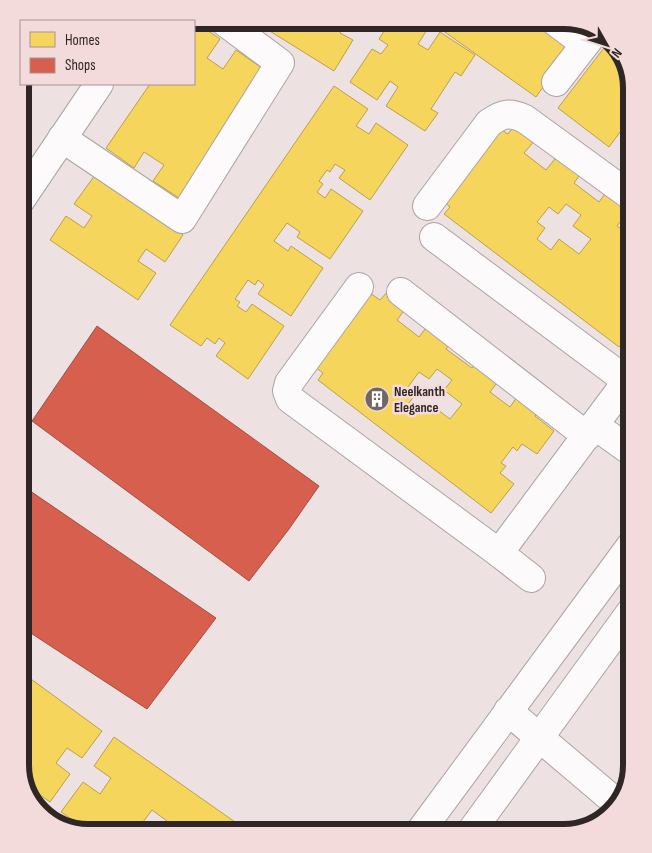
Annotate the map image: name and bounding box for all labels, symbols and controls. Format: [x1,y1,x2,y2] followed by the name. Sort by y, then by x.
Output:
[20,20,195,85] legend
[582,20,632,70] north arrow
[65,31,100,50] text: Homes
[608,45,626,61] text: N
[65,56,96,75] text: Shops
[394,383,445,416] place label: Neelkanth Elegance
[364,386,390,412] building icon: Neelkanth Elegance

